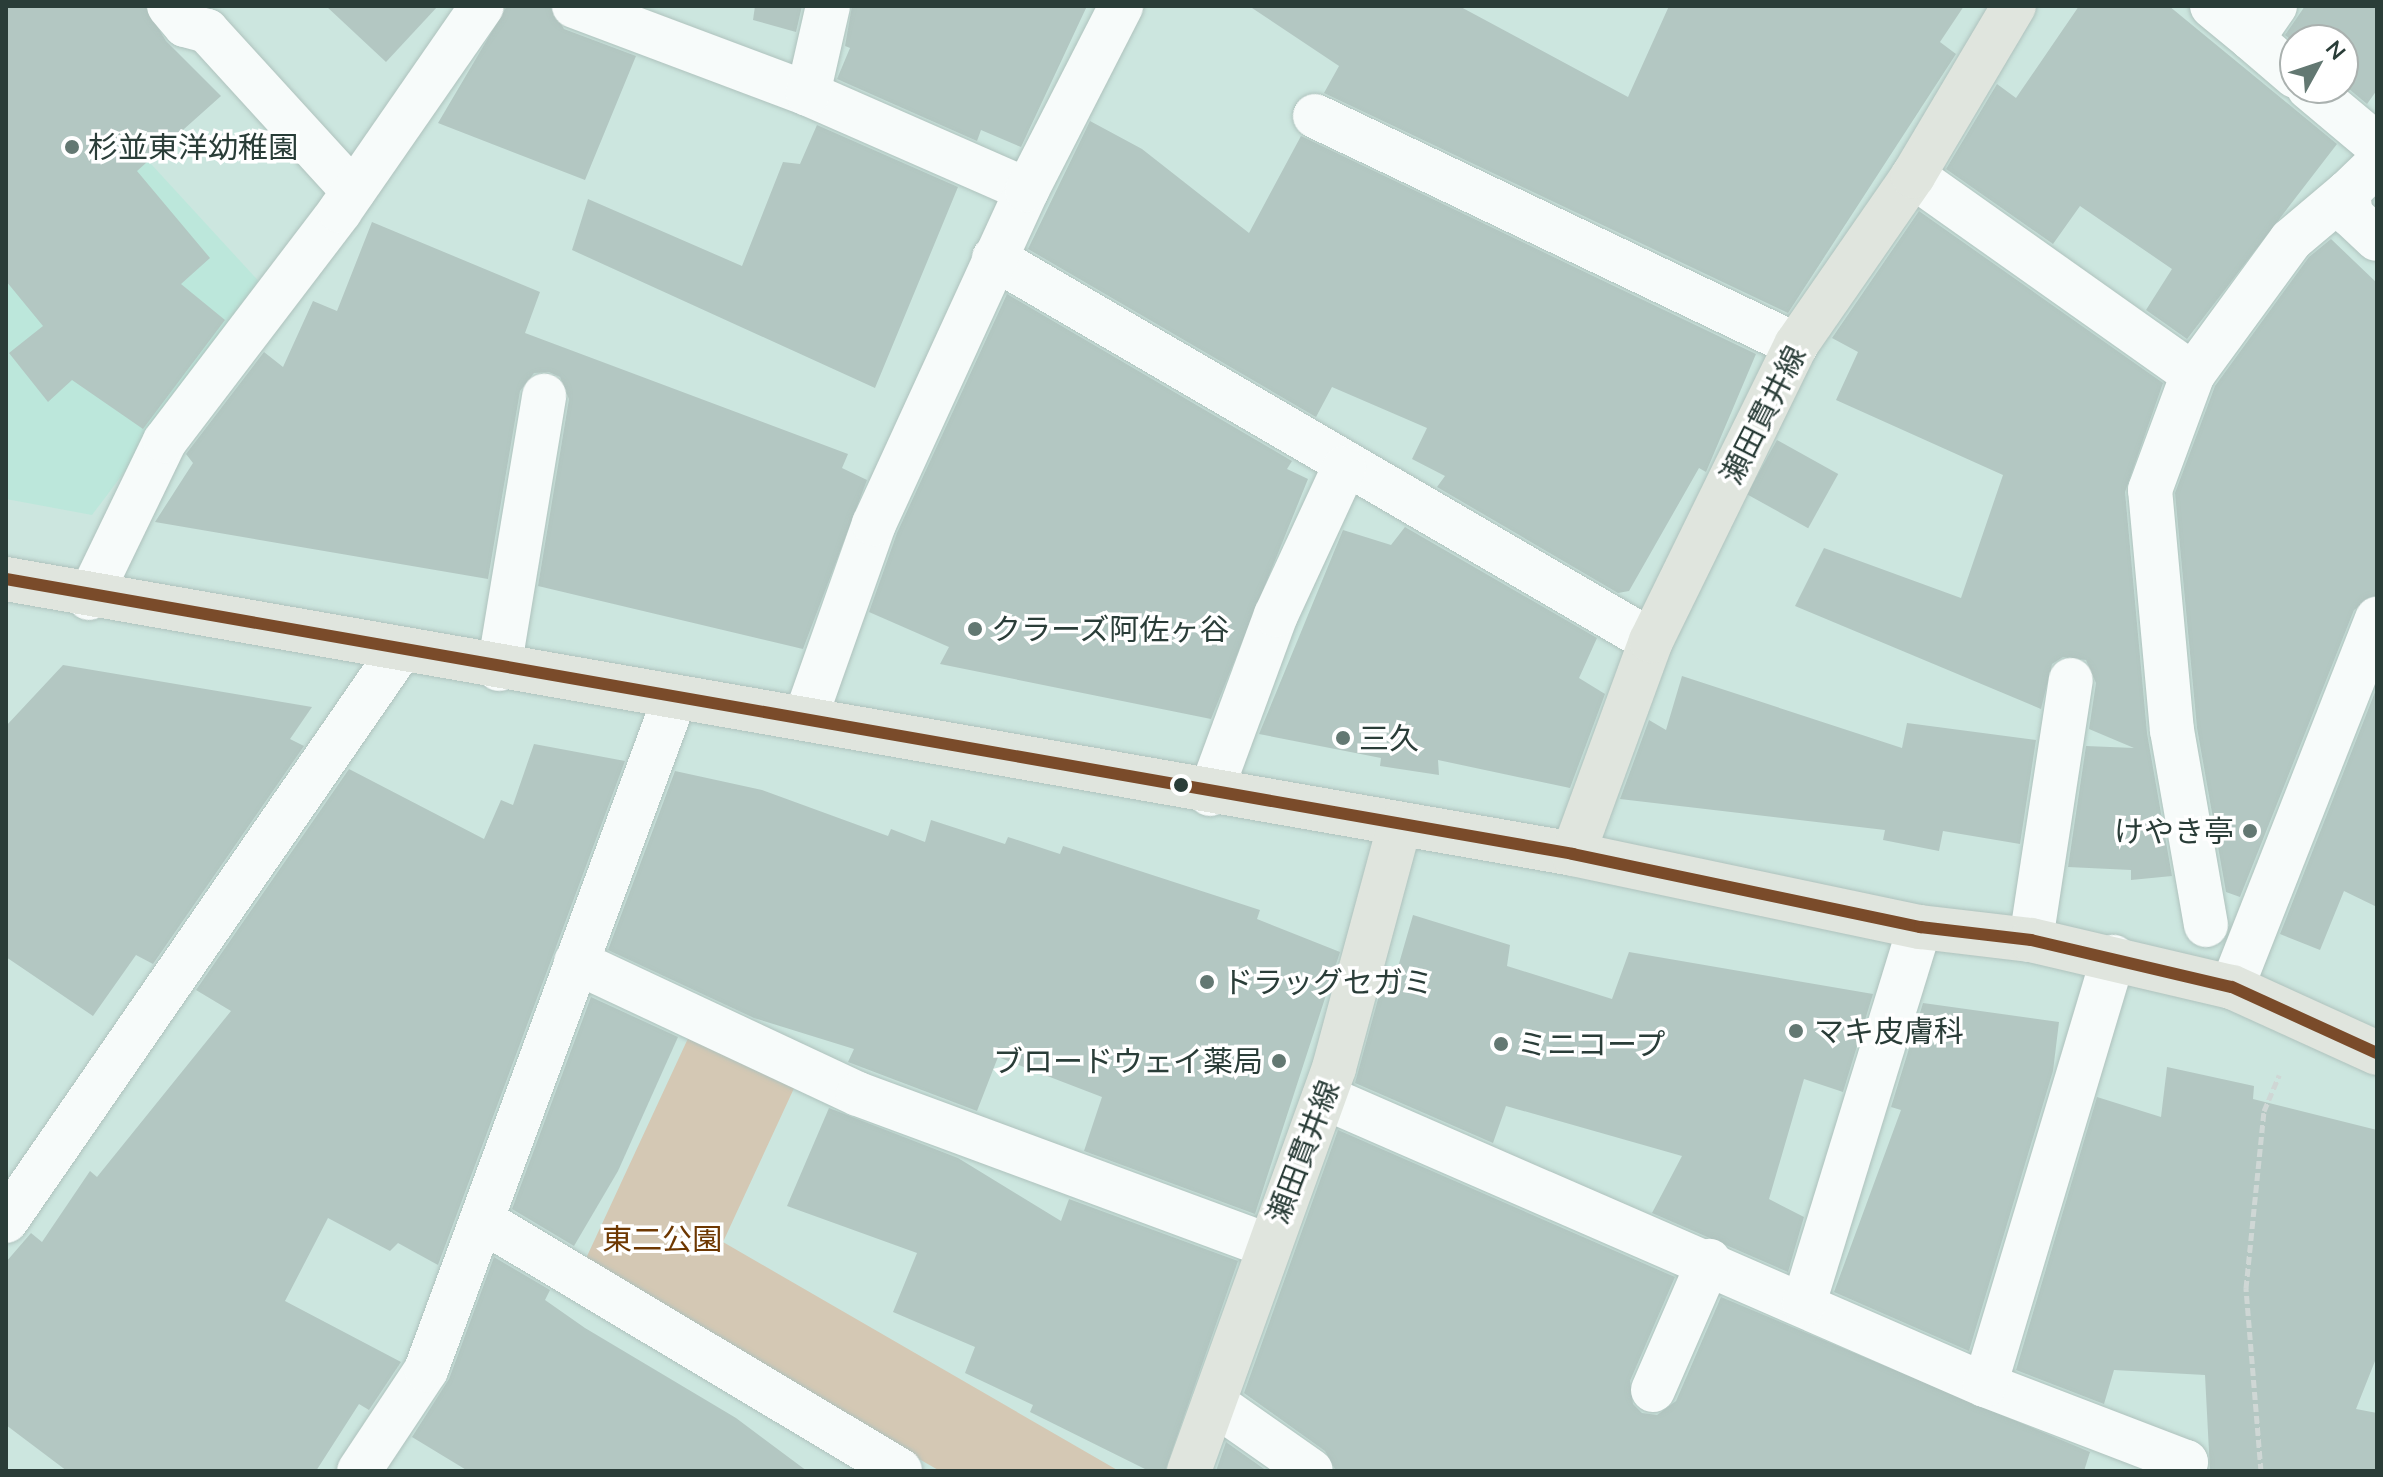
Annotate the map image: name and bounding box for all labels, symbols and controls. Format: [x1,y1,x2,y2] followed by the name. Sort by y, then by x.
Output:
[2279,24,2359,104] north arrow
[2320,34,2352,65] text: N
[88,129,298,165] place label: 杉並東洋幼稚園
[63,138,81,156] marker: 杉並東洋幼稚園
[1713,340,1813,490] street label: 瀬田貫井線
[991,611,1231,647] place label: クラーズ阿佐ヶ谷
[966,620,984,638] marker: クラーズ阿佐ヶ谷
[1359,720,1419,756] place label: 三久
[1334,729,1352,747] marker: 三久
[1173,777,1189,793] unlabelled marker
[2114,813,2234,849] place label: けやき亭
[2241,822,2259,840] marker: けやき亭
[1223,964,1433,1000] place label: ドラッグセガミ
[1198,973,1216,991] marker: ドラッグセガミ
[1814,1013,1964,1049] place label: マキ皮膚科
[1785,1020,1807,1042] marker: マキ皮膚科
[1517,1026,1667,1062] place label: ミニコープ
[1492,1035,1510,1053] marker: ミニコープ
[993,1043,1263,1079] place label: ブロードウェイ薬局
[1270,1052,1288,1070] marker: ブロードウェイ薬局
[1259,1076,1347,1228] street label: 瀬田貫井線
[602,1221,722,1257] park label: 東二公園

